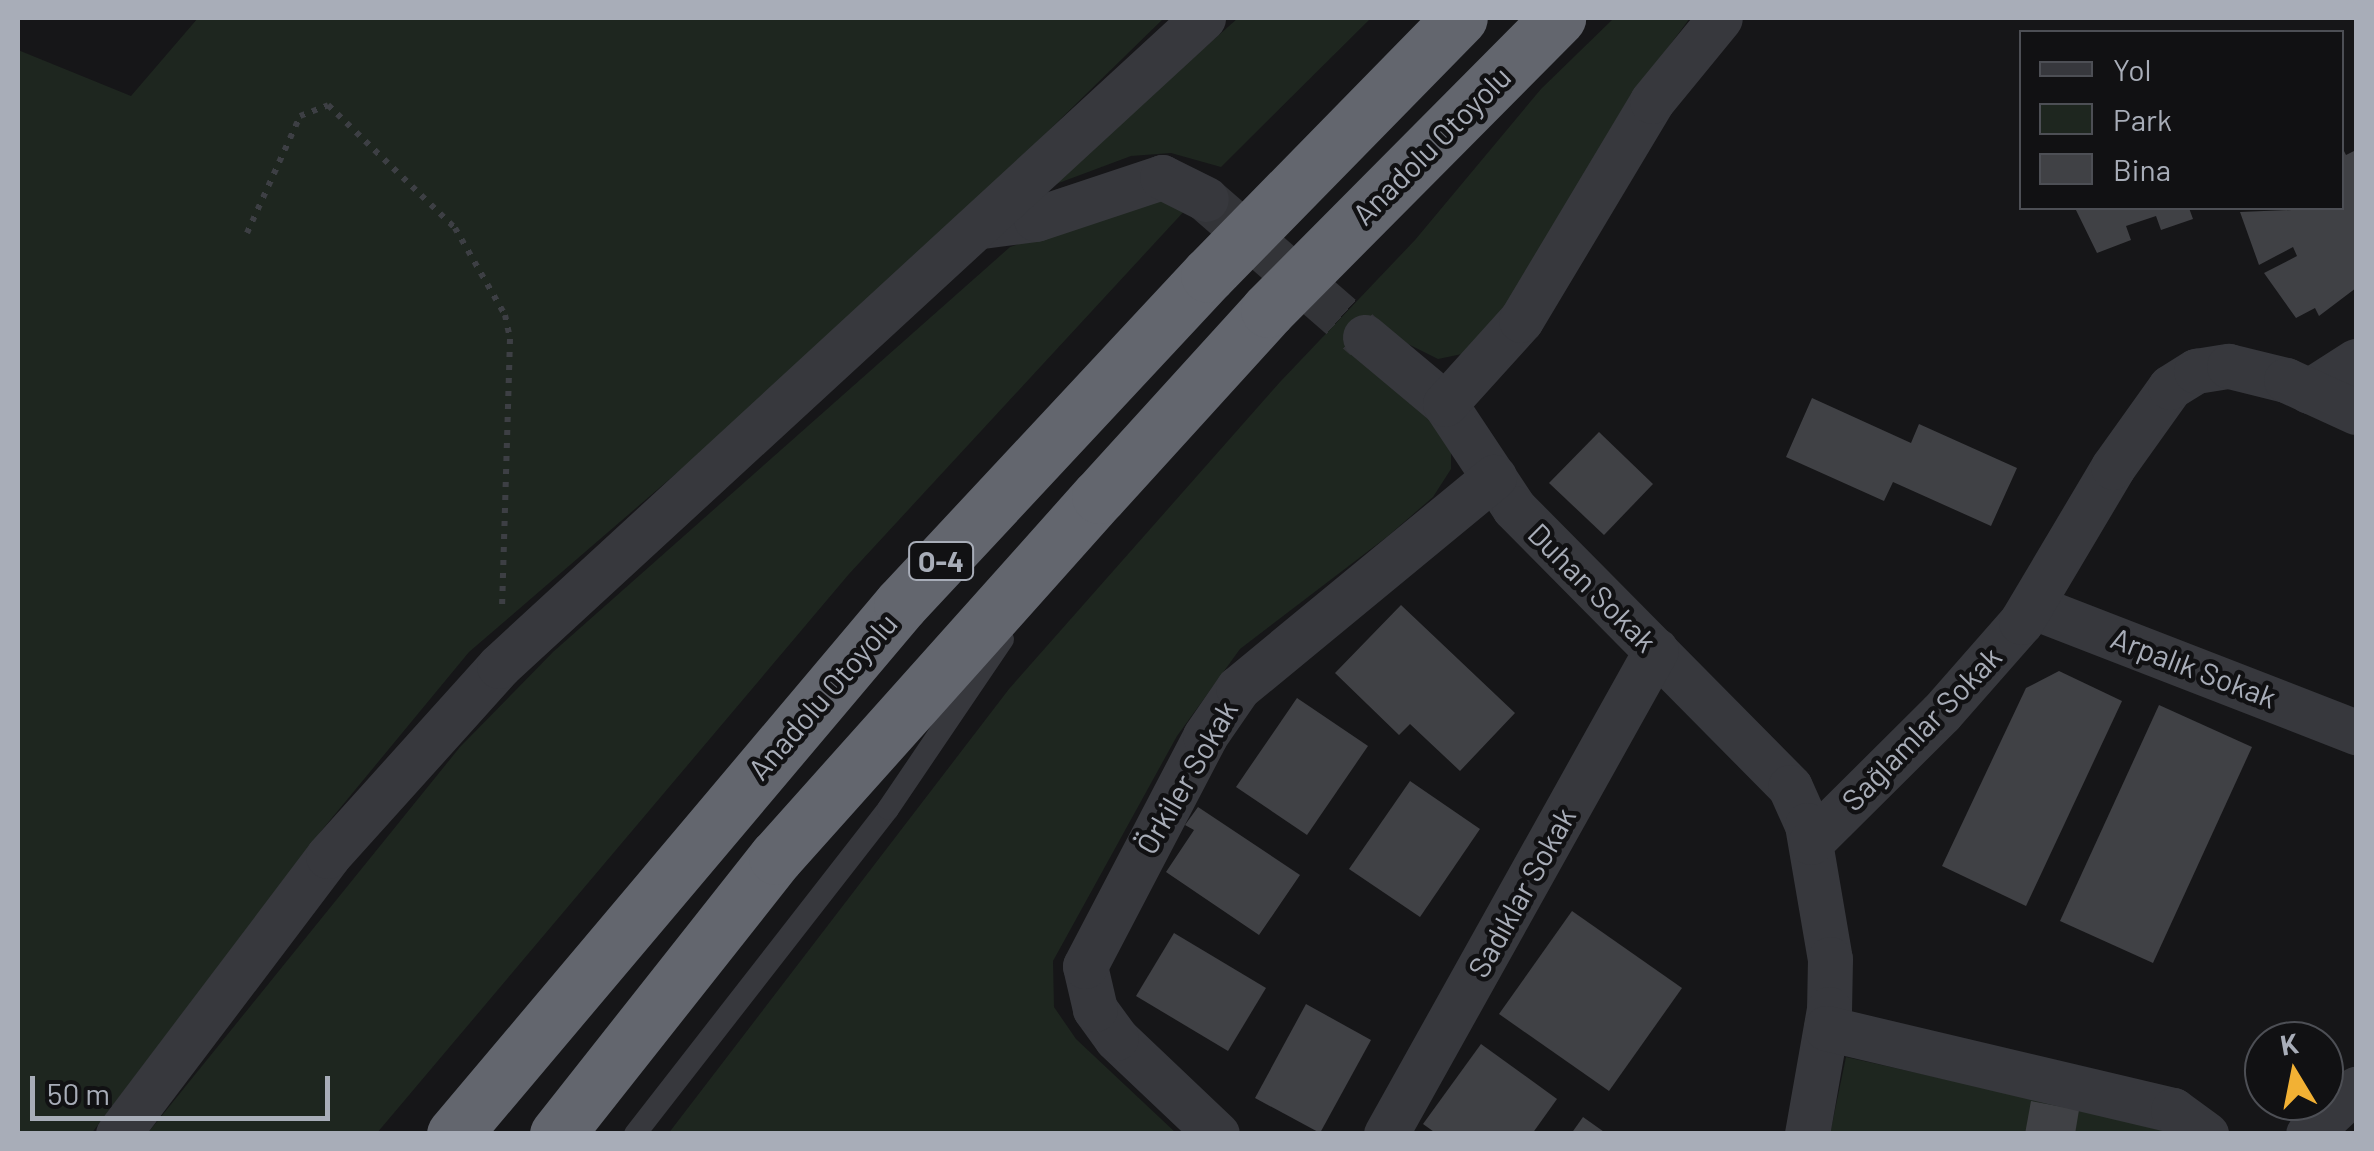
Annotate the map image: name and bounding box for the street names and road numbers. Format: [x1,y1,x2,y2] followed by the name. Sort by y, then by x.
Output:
[1344,58,1518,232] street label: Anadolu Otoyolu
[1521,515,1665,659] street label: Duhan Sokak
[906,538,976,584] road number: O-4
[740,605,904,787] street label: Anadolu Otoyolu
[2106,619,2282,715] street label: Arpalık Sokak
[1834,639,2008,817] street label: Sağlamlar Sokak
[1128,694,1244,860] street label: Örkiler Sokak
[1460,801,1582,983] street label: Sadıklar Sokak

